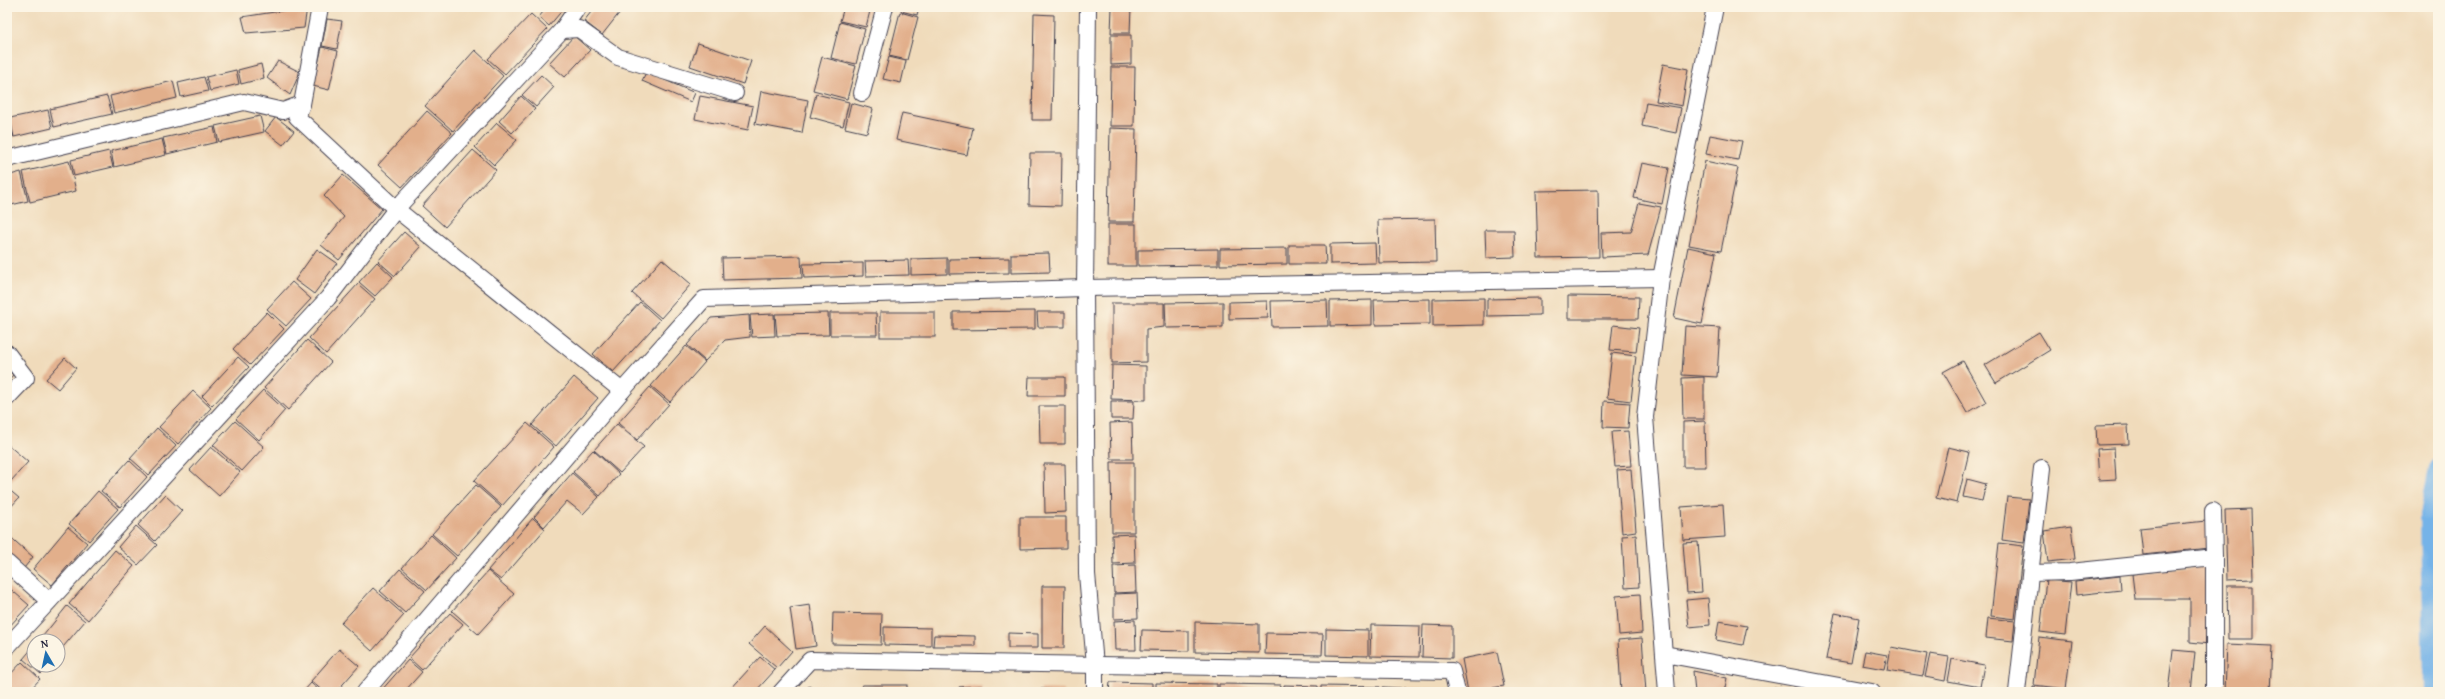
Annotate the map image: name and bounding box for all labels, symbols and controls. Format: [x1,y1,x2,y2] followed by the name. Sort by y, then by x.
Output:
[26,633,66,673] north arrow
[40,635,50,652] text: N

